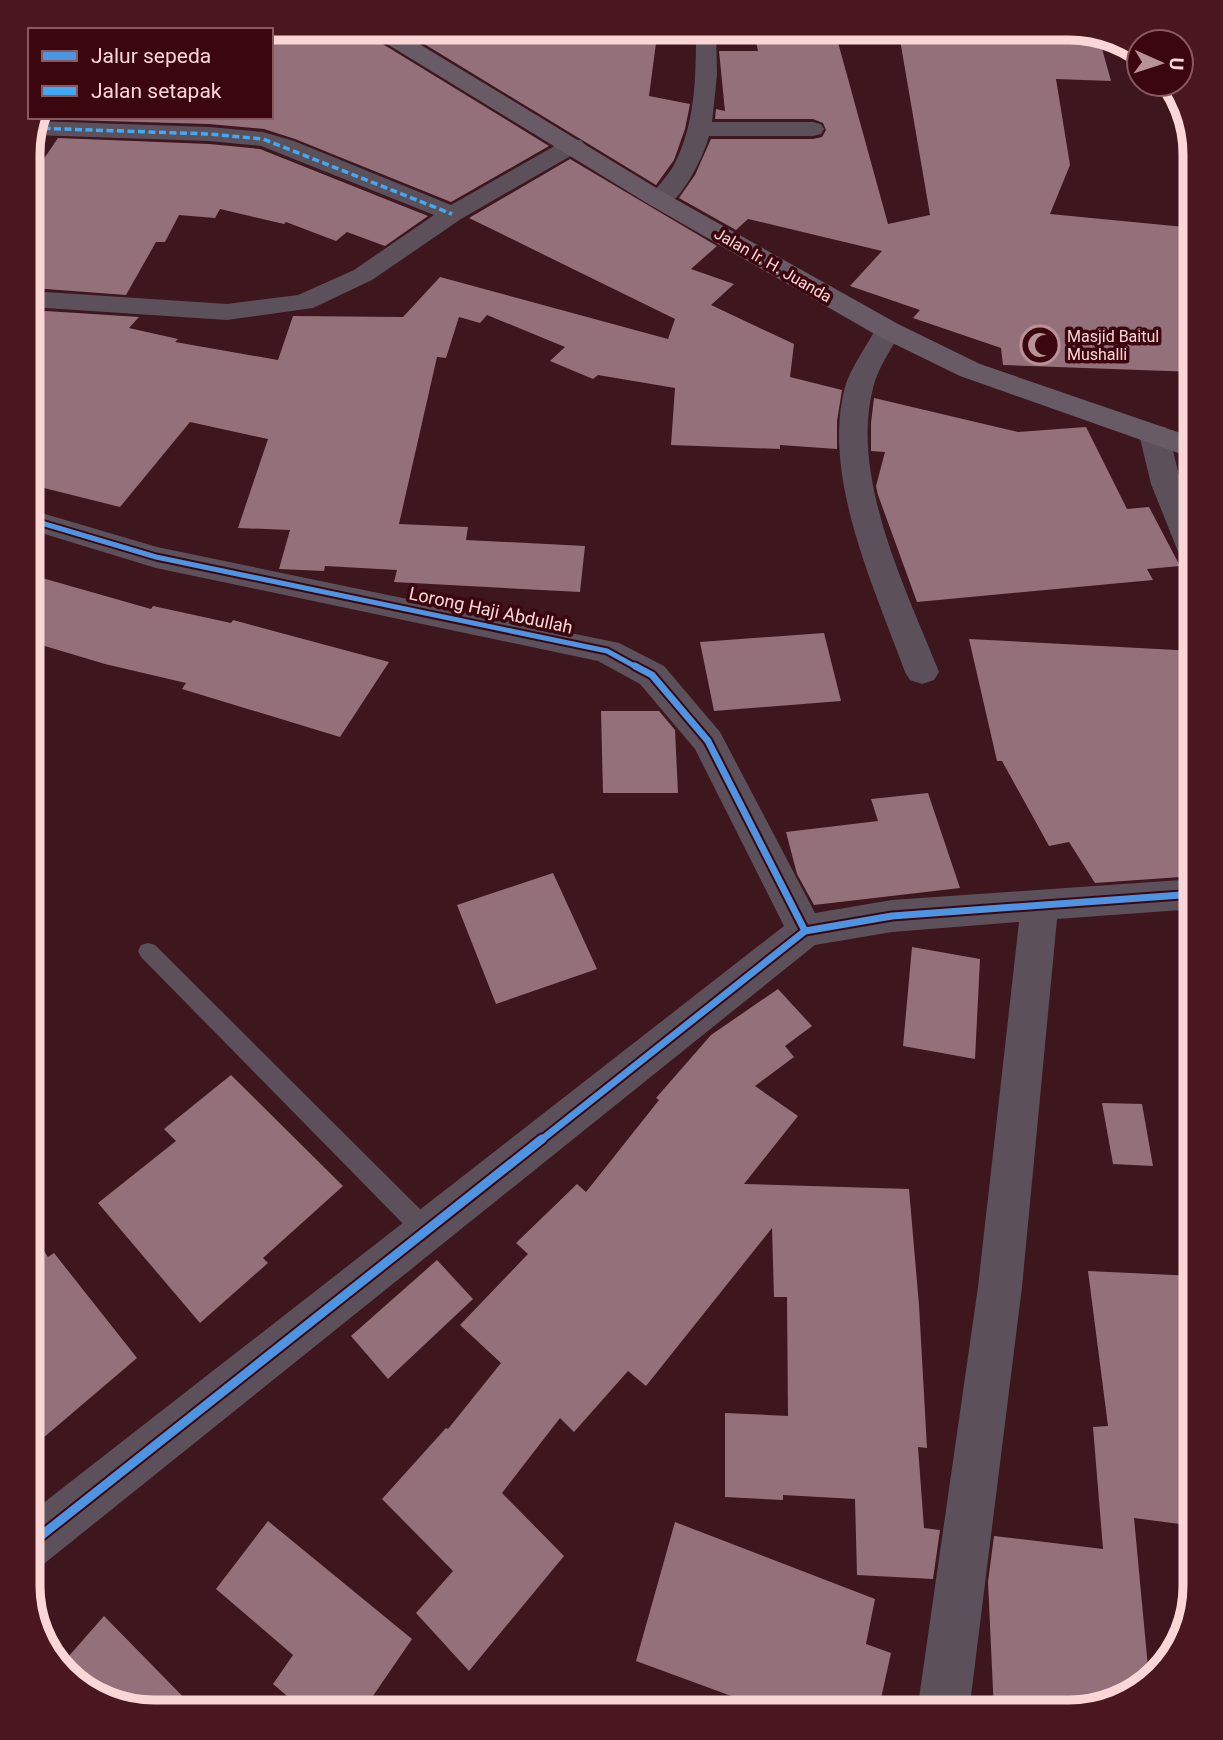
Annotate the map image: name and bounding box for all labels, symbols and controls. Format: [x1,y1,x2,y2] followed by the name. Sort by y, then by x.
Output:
[28,28,273,119] legend
[1125,28,1195,98] north arrow
[91,44,211,68] text: Jalur sepeda
[1165,57,1188,71] text: U
[91,79,222,103] text: Jalan setapak
[711,224,835,306] street label: Jalan Ir. H. Juanda
[1019,324,1061,366] mosque icon: Masjid Baitul Mushalli
[1067,327,1159,364] place label: Masjid Baitul Mushalli
[407,582,575,638] street label: Lorong Haji Abdullah

